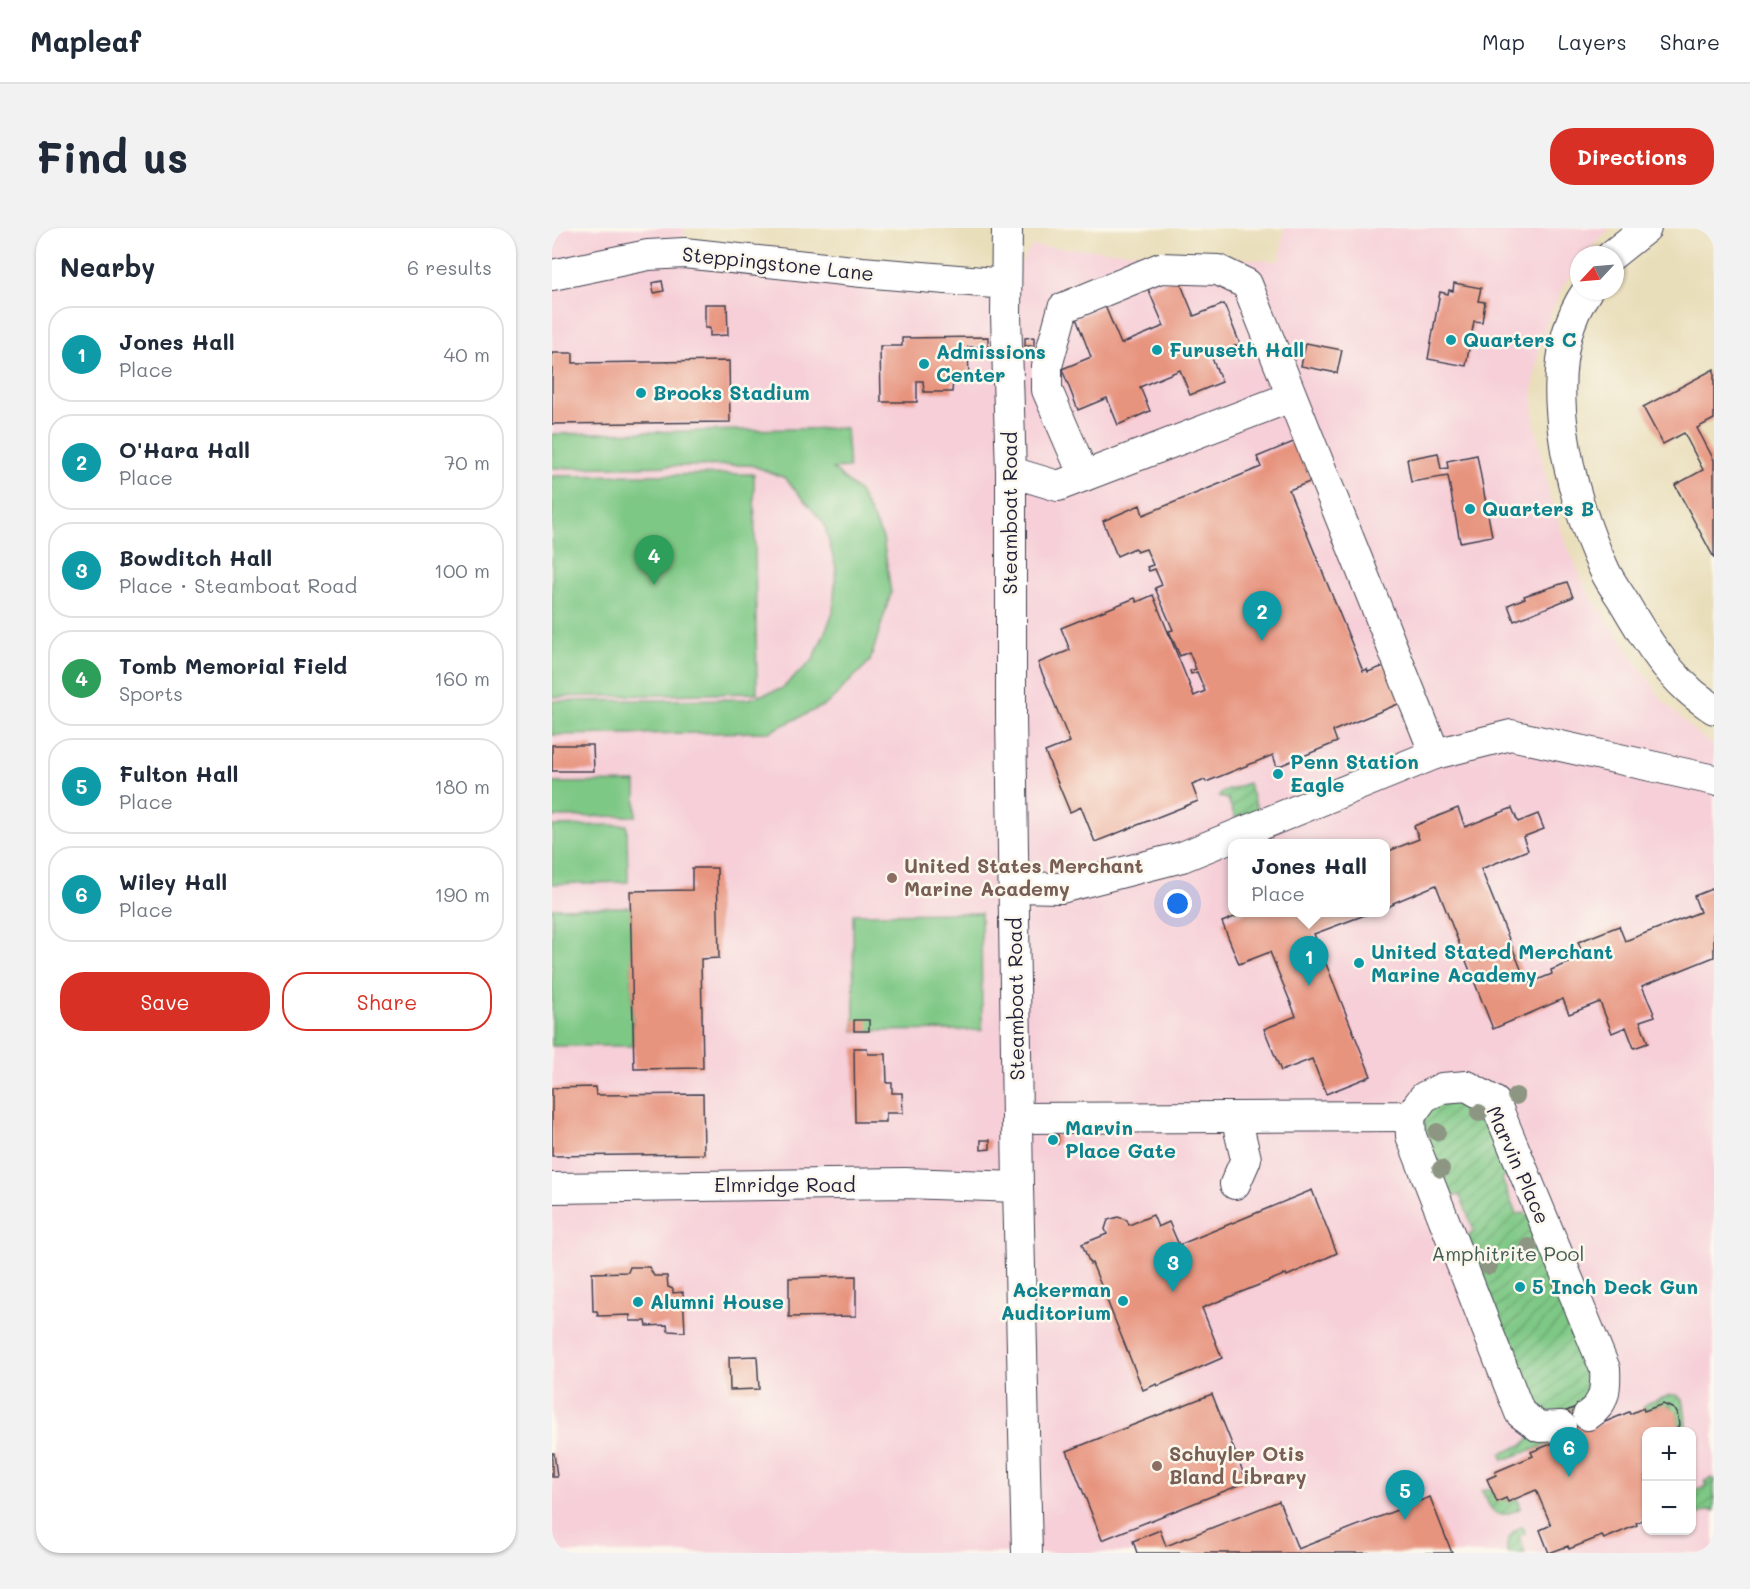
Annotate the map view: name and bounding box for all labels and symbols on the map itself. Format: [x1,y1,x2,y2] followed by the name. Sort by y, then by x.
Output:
[681,240,875,286] street label: Steppingstone Lane
[1570,246,1624,300] north arrow
[1463,326,1577,352] place label: Quarters C
[1444,333,1458,347] marker: Quarters C
[1169,336,1304,362] place label: Furuseth Hall
[936,338,1046,387] place label: Admissions Center
[1150,343,1164,357] marker: Furuseth Hall
[917,357,931,371] marker: Admissions Center
[653,379,810,405] place label: Brooks Stadium
[634,386,648,400] marker: Brooks Stadium
[996,432,1022,594] street label: Steamboat Road
[1482,495,1594,521] place label: Quarters B
[1463,502,1477,516] marker: Quarters B
[634,536,674,585] pin: 4
[1242,592,1282,641] pin: 2
[1290,748,1419,797] place label: Penn Station Eagle
[1271,767,1285,781] marker: Penn Station Eagle
[904,852,1144,901] place label: United States Merchant Marine Academy
[885,871,899,885] marker: United States Merchant Marine Academy
[1163,889,1192,918] your location
[1001,917,1029,1081] street label: Steamboat Road
[1290,936,1329,986] pin: 1
[1371,938,1613,987] place label: United Stated Merchant Marine Academy
[1352,956,1366,970] marker: United Stated Merchant Marine Academy
[1481,1102,1557,1228] street label: Marvin Place
[1065,1114,1176,1163] place label: Marvin Place Gate
[1046,1133,1060,1147] marker: Marvin Place Gate
[714,1171,856,1197] street label: Elmridge Road
[1431,1240,1585,1266] park label: Amphitrite Pool
[1154,1242,1192,1292] pin: 3
[1532,1273,1698,1299] place label: 5 Inch Deck Gun
[1001,1276,1111,1325] place label: Ackerman Auditorium
[1513,1280,1527,1294] marker: 5 Inch Deck Gun
[650,1288,784,1314] place label: Alumni House
[1116,1294,1130,1308] marker: Ackerman Auditorium
[631,1295,645,1309] marker: Alumni House
[1550,1428,1588,1477] pin: 6
[1169,1440,1307,1489] place label: Schuyler Otis Bland Library
[1150,1459,1164,1473] marker: Schuyler Otis Bland Library
[1386,1470,1424,1520] pin: 5

